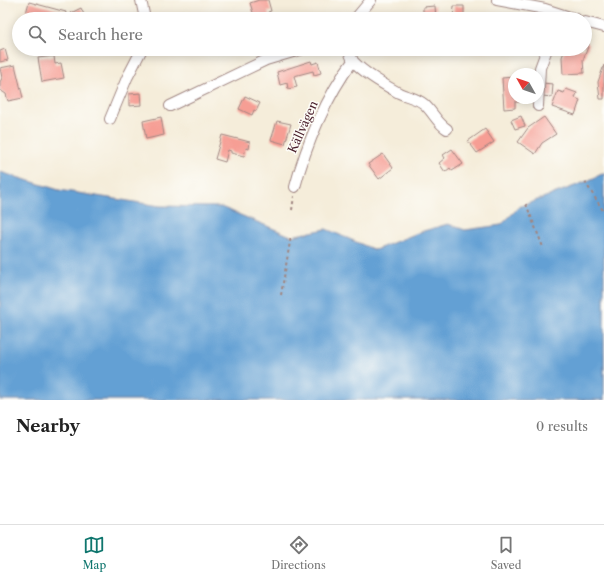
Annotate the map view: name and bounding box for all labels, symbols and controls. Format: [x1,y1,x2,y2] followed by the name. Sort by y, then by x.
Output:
[12,12,592,56] search box
[26,23,48,45] icon: search
[58,25,143,44] text: Search here
[508,68,544,104] north arrow
[284,98,321,155] street label: Källvägen
[16,416,80,436] text: Nearby
[536,418,588,434] text: 0 results
[83,534,106,572] tab: Map
[271,534,326,572] tab: Directions
[491,534,521,572] tab: Saved

